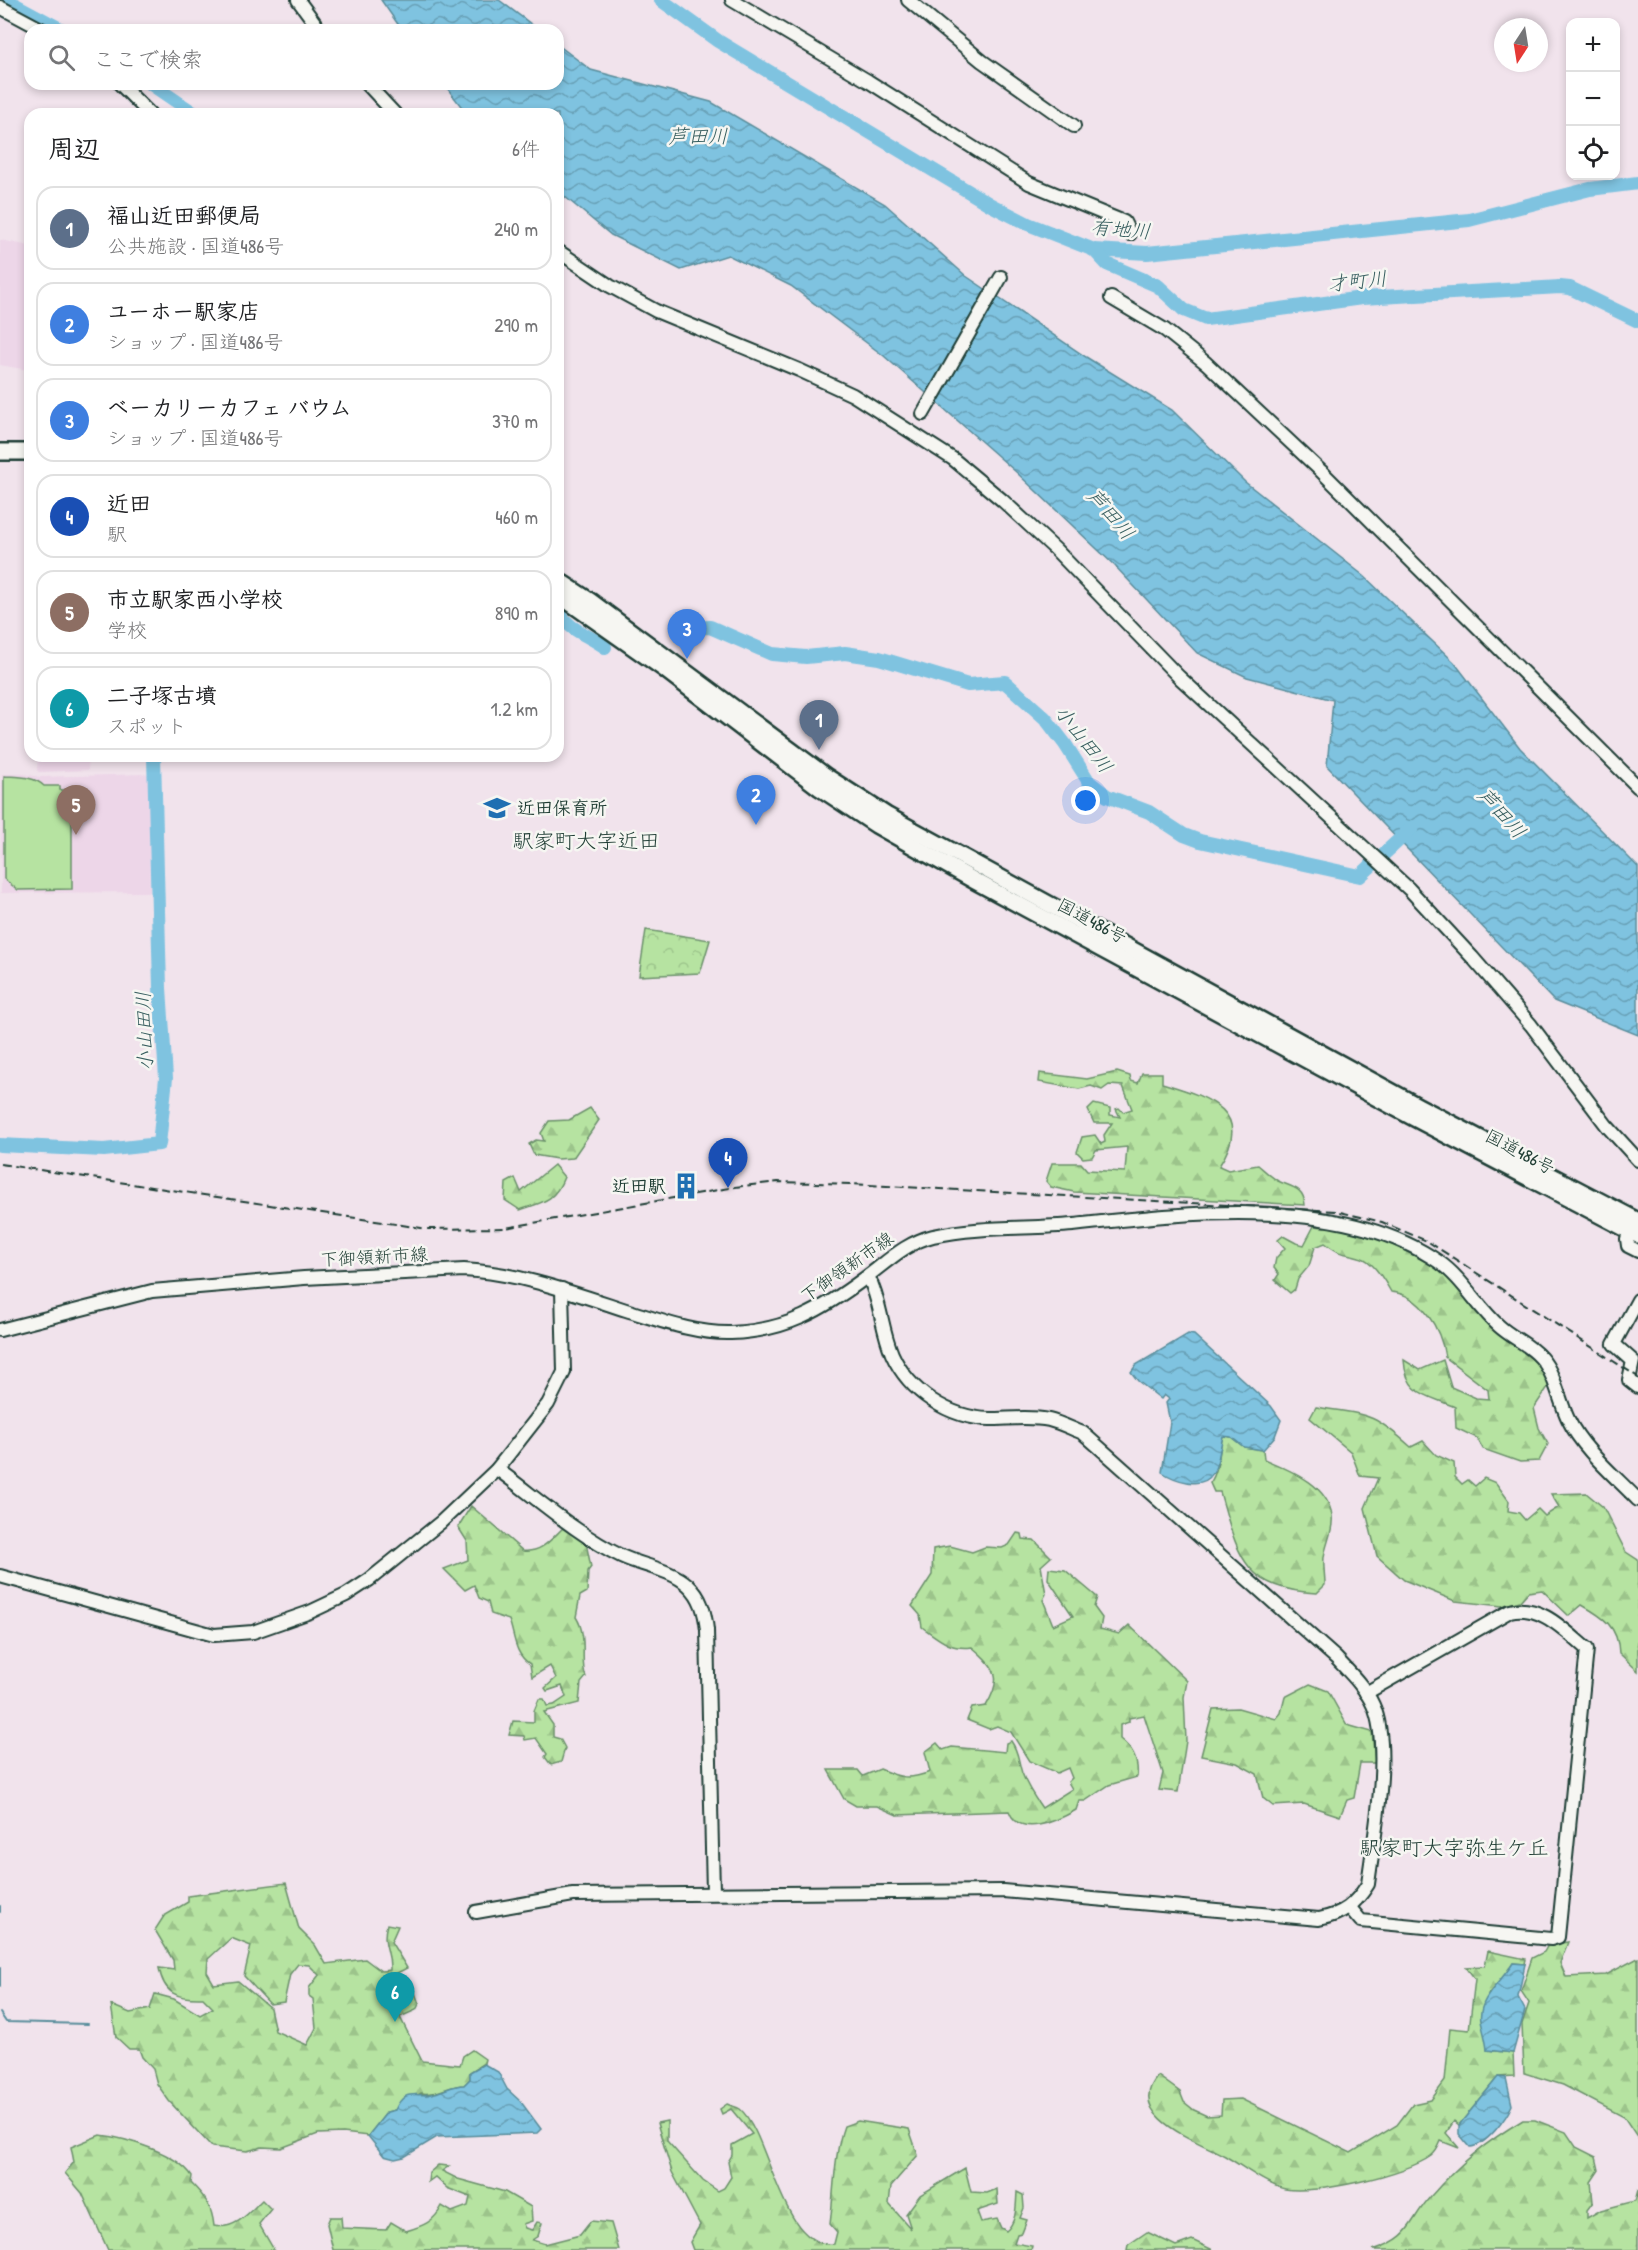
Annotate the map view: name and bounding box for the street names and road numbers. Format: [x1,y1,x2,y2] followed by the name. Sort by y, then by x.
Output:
[1053,892,1132,949] street label: 国道486号
[1481,1123,1560,1180] street label: 国道486号
[795,1225,898,1308] street label: 下御領新市線
[319,1241,429,1272] street label: 下御領新市線

